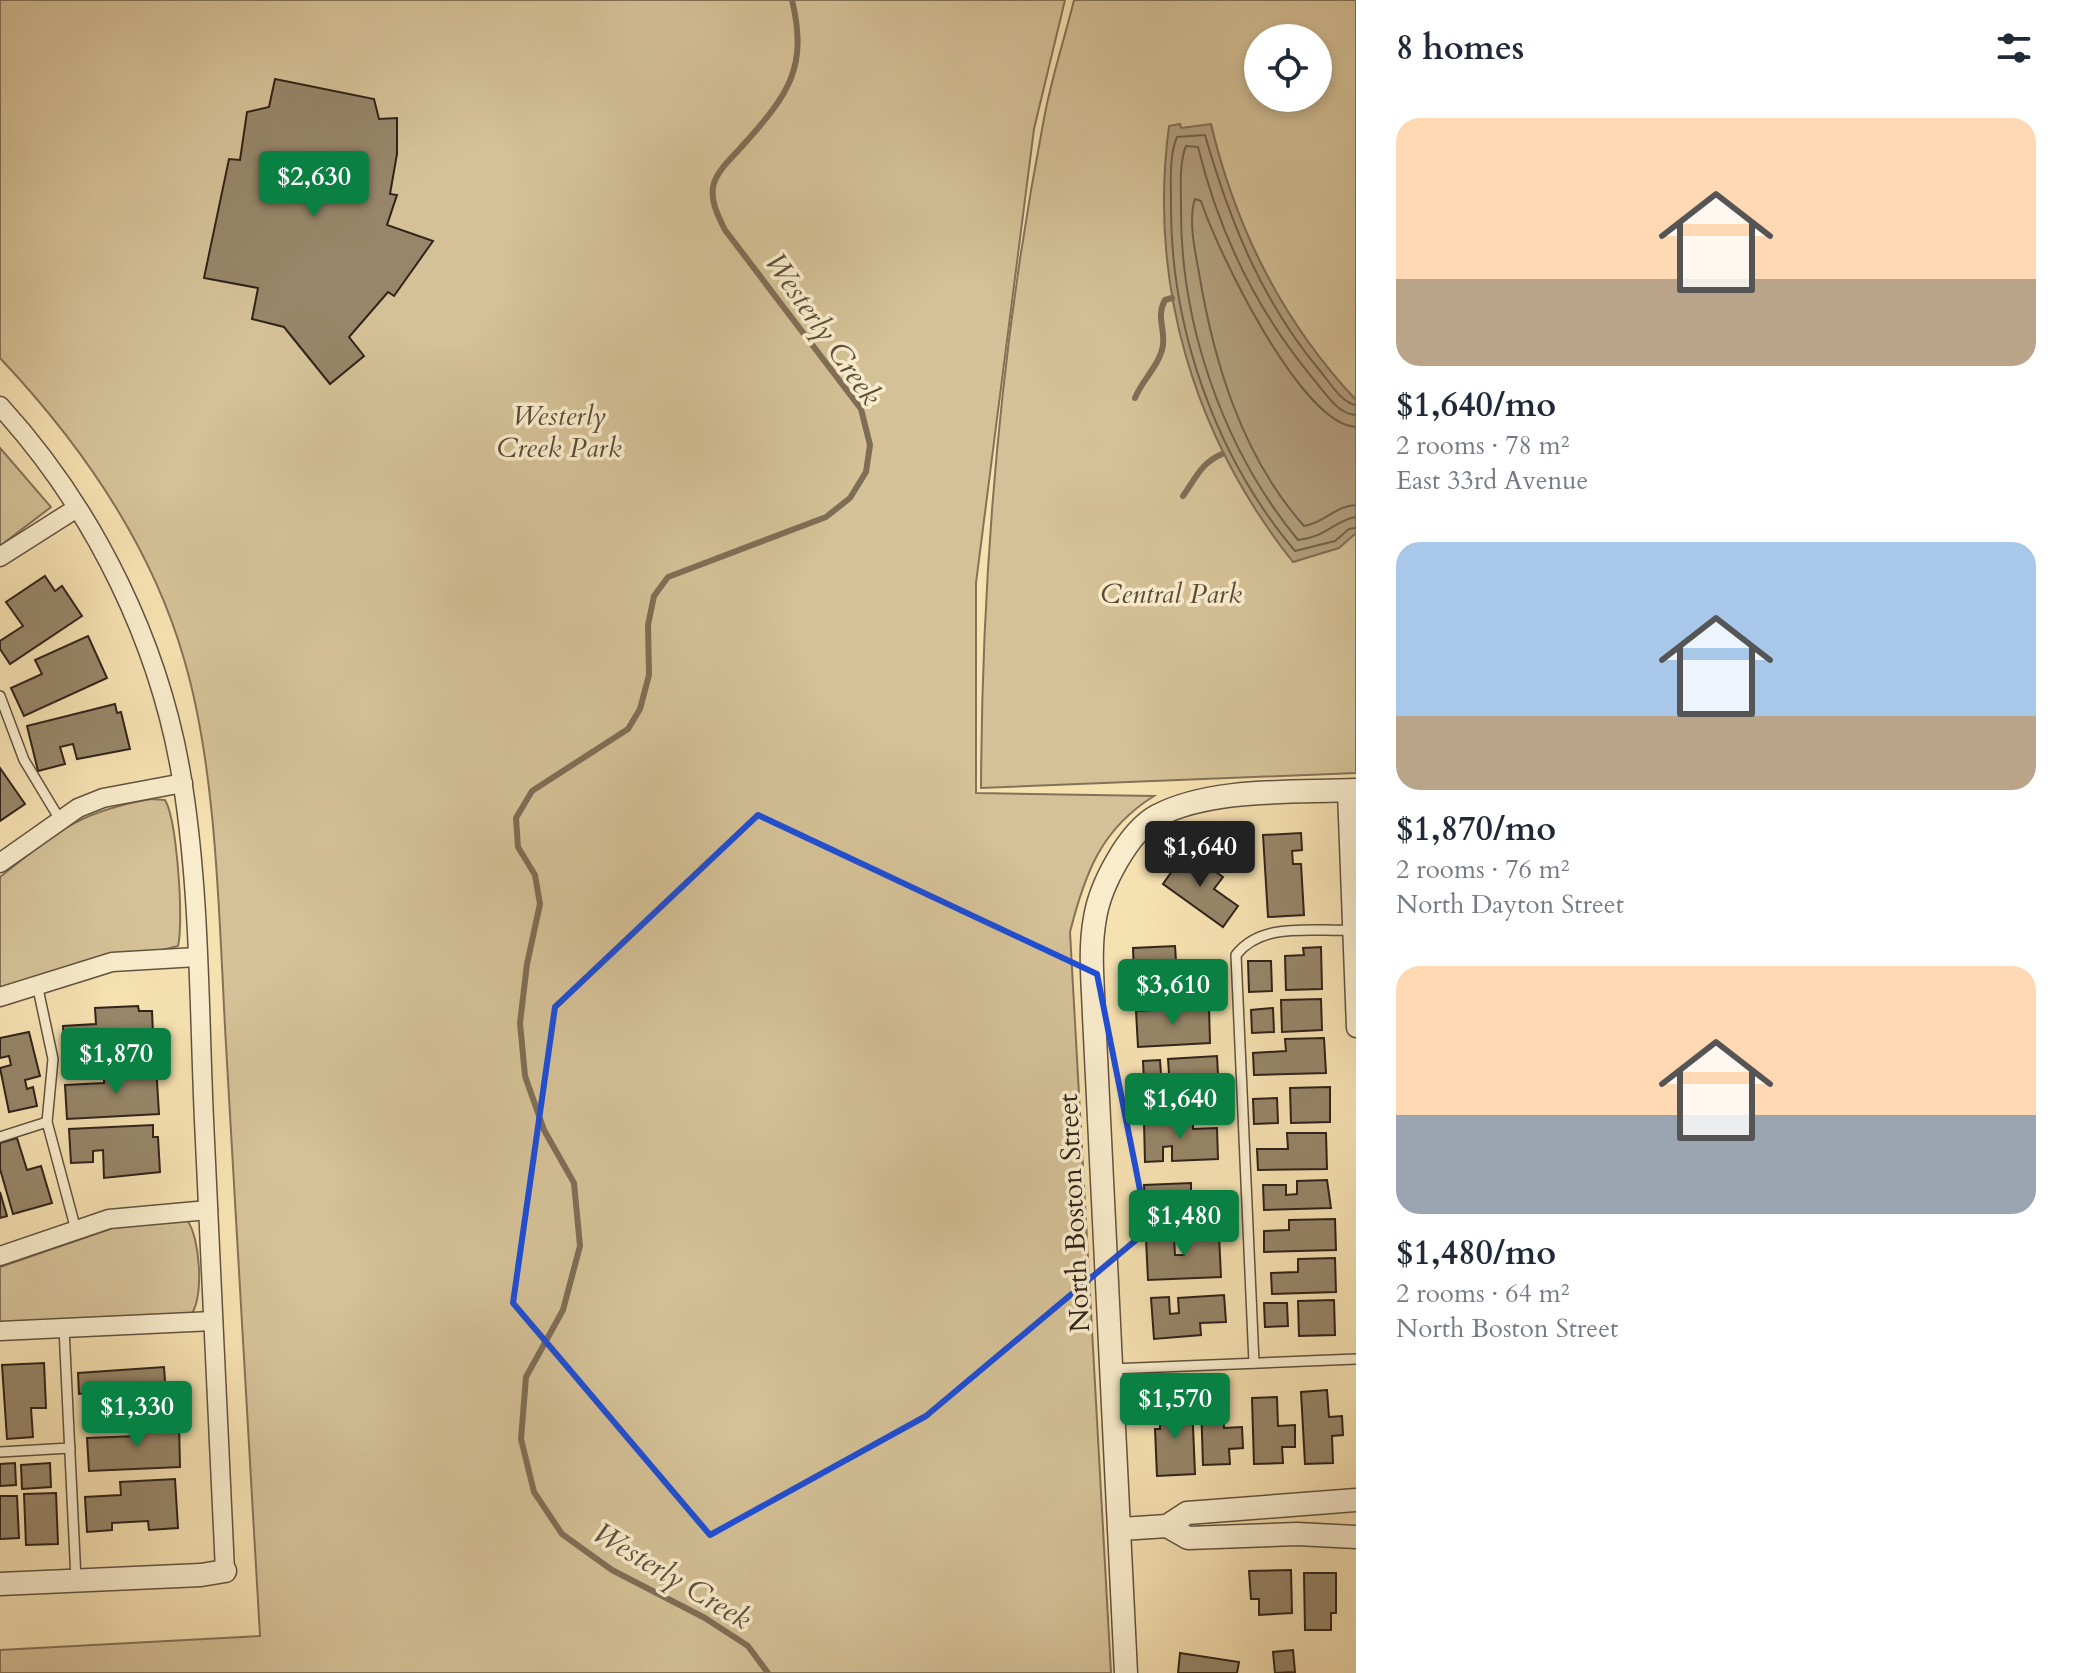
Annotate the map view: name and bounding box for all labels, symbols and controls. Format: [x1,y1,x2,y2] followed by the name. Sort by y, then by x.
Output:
[1244,24,1332,112] map controls
[1244,24,1332,112] button: locate
[1396,25,1524,71] text: 8 homes
[1992,26,2036,70] icon: filters
[249,151,379,219] pin: $2,630
[277,159,351,194] text: $2,630
[1644,170,1788,314] icon: home
[755,244,891,414] water label: Westerly Creek
[1396,382,1556,428] text: $1,640/mo
[497,397,622,467] park label: Westerly Creek Park
[1396,428,1569,463] text: 2 rooms · 78 m²
[1396,463,1588,498] text: East 33rd Avenue
[1100,575,1242,613] park label: Central Park
[1644,594,1788,738] icon: home
[1396,806,1556,852] text: $1,870/mo
[1135,821,1265,889] pin: $1,640
[1163,829,1237,864] text: $1,640
[1396,852,1569,887] text: 2 rooms · 76 m²
[1396,887,1624,922] text: North Dayton Street
[1108,959,1238,1027] pin: $3,610
[1136,967,1210,1002] text: $3,610
[1644,1018,1788,1162] icon: home
[51,1028,181,1096] pin: $1,870
[79,1036,153,1071] text: $1,870
[1115,1073,1245,1141] pin: $1,640
[1143,1081,1217,1116] text: $1,640
[1049,1092,1099,1333] street label: North Boston Street
[1119,1190,1249,1258] pin: $1,480
[1147,1198,1221,1233] text: $1,480
[1396,1230,1556,1276] text: $1,480/mo
[1396,1276,1569,1311] text: 2 rooms · 64 m²
[1396,1311,1618,1346] text: North Boston Street
[1110,1373,1240,1441] pin: $1,570
[72,1381,202,1449] pin: $1,330
[1138,1381,1212,1416] text: $1,570
[100,1389,174,1424] text: $1,330
[585,1512,759,1640] water label: Westerly Creek

